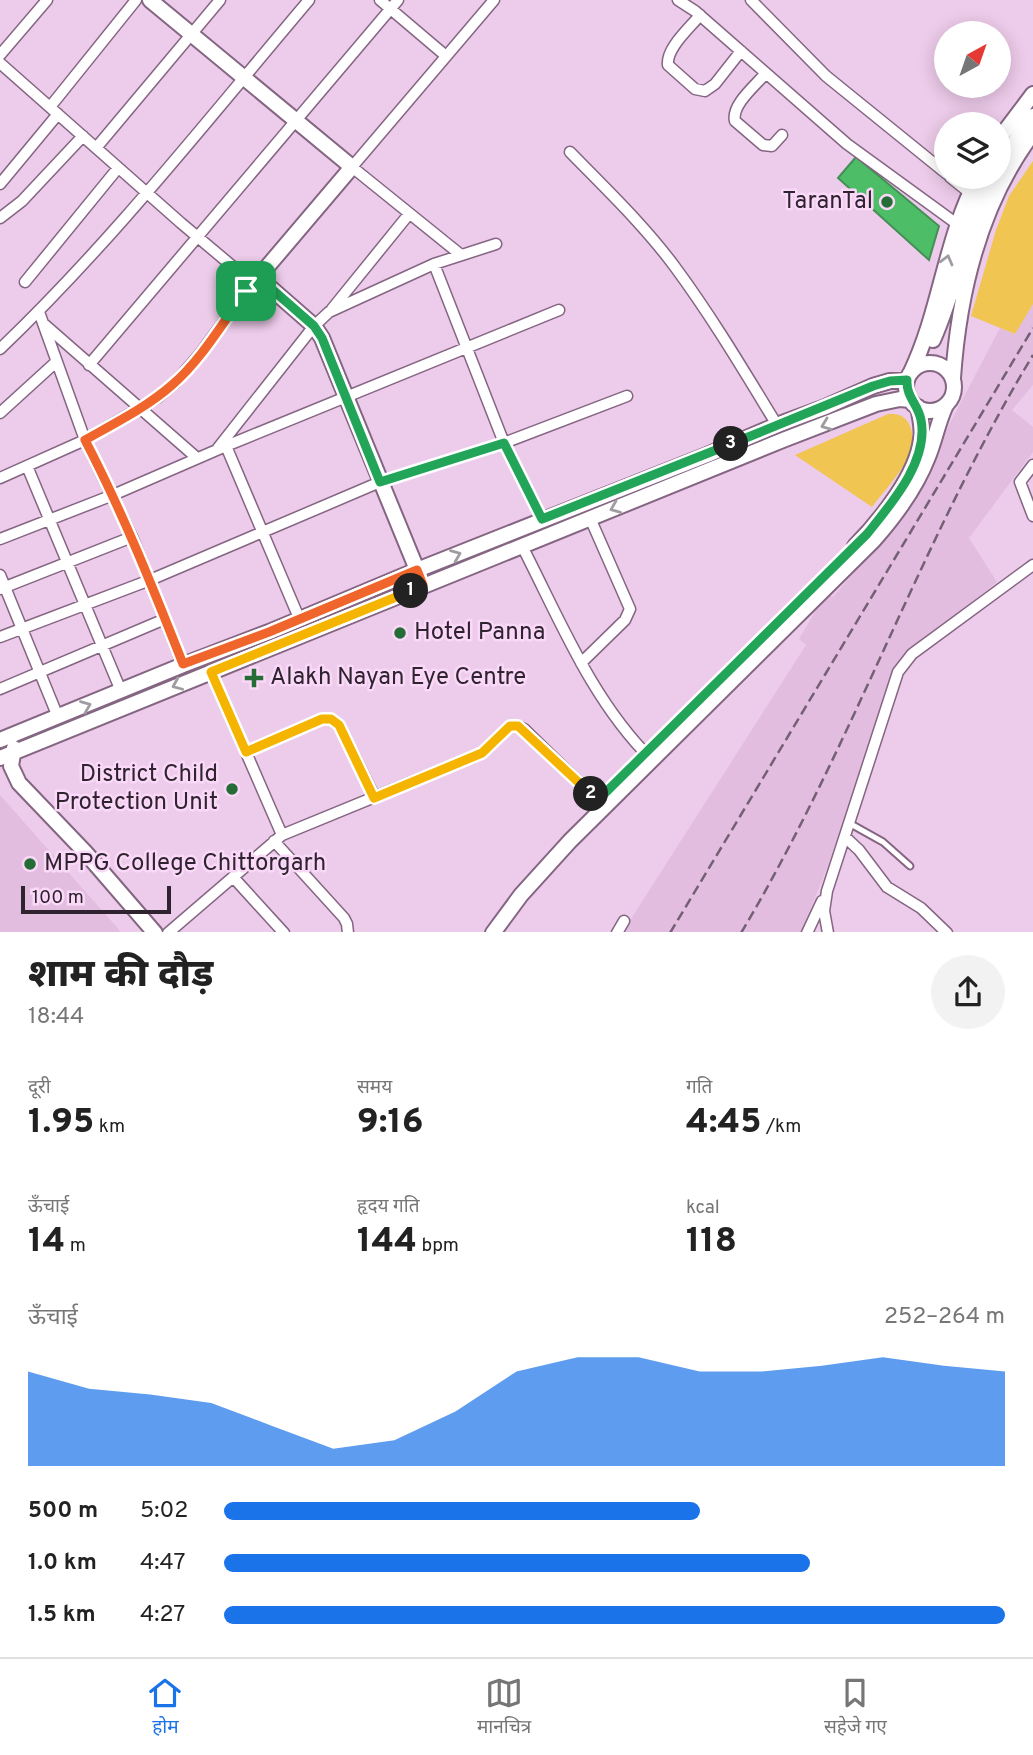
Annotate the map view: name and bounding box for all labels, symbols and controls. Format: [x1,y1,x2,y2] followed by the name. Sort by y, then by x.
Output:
[934,21,1012,98] north arrow
[934,21,1011,189] map controls
[934,112,1011,189] button: layers
[782,187,873,217] place label: TaranTal
[879,194,895,210] marker: TaranTal
[939,254,953,266] one-way arrow
[216,261,276,321] pin
[227,272,265,310] icon: arrive
[820,416,832,430] one-way arrow
[714,426,748,462] pin: 3
[725,431,736,455] text: 3
[609,500,621,514] one-way arrow
[449,550,461,564] one-way arrow
[394,574,428,608] pin: 1
[407,578,414,602] text: 1
[414,618,545,648] place label: Hotel Panna
[392,625,408,641] marker: Hotel Panna
[270,663,526,693] place label: Alakh Nayan Eye Centre
[244,668,264,688] marker: Alakh Nayan Eye Centre
[171,677,183,691] one-way arrow
[79,700,91,714] one-way arrow
[55,760,218,818] place label: District Child Protection Unit
[574,776,608,812] pin: 2
[224,781,240,797] marker: District Child Protection Unit
[585,781,596,805] text: 2
[44,849,326,879] place label: MPPG College Chittorgarh
[22,856,38,872] marker: MPPG College Chittorgarh
[21,884,172,915] scale bar
[32,886,84,910] text: 100 m
[28,952,213,1001] text: शाम की दौड़
[931,955,1005,1029] button: share
[28,1003,84,1032] text: 18:44
[28,1076,51,1100] text: दूरी
[357,1076,392,1100] text: समय
[686,1076,712,1100] text: गति
[28,1101,94,1145] text: 1.95
[357,1101,423,1145] text: 9:16
[686,1101,761,1145] text: 4:45
[94,1115,125,1139] text: km
[761,1115,801,1139] text: /km
[28,1195,69,1219] text: ऊँचाई
[357,1195,419,1219] text: हृदय गति
[686,1196,720,1220] text: kcal
[28,1220,65,1264] text: 14
[357,1220,417,1264] text: 144
[686,1220,737,1264] text: 118
[65,1234,86,1258] text: m
[417,1234,459,1258] text: bpm
[884,1303,1005,1332] text: 252–264 m
[28,1304,78,1333] text: ऊँचाई
[28,1497,98,1526] text: 500 m
[140,1497,188,1526] text: 5:02
[28,1549,97,1578] text: 1.0 km
[140,1549,186,1578] text: 4:47
[28,1601,96,1630] text: 1.5 km
[140,1601,185,1630] text: 4:27
[146,1674,184,1741] tab: होम
[477,1674,531,1741] tab: मानचित्र
[824,1674,887,1741] tab: सहेजे गए

